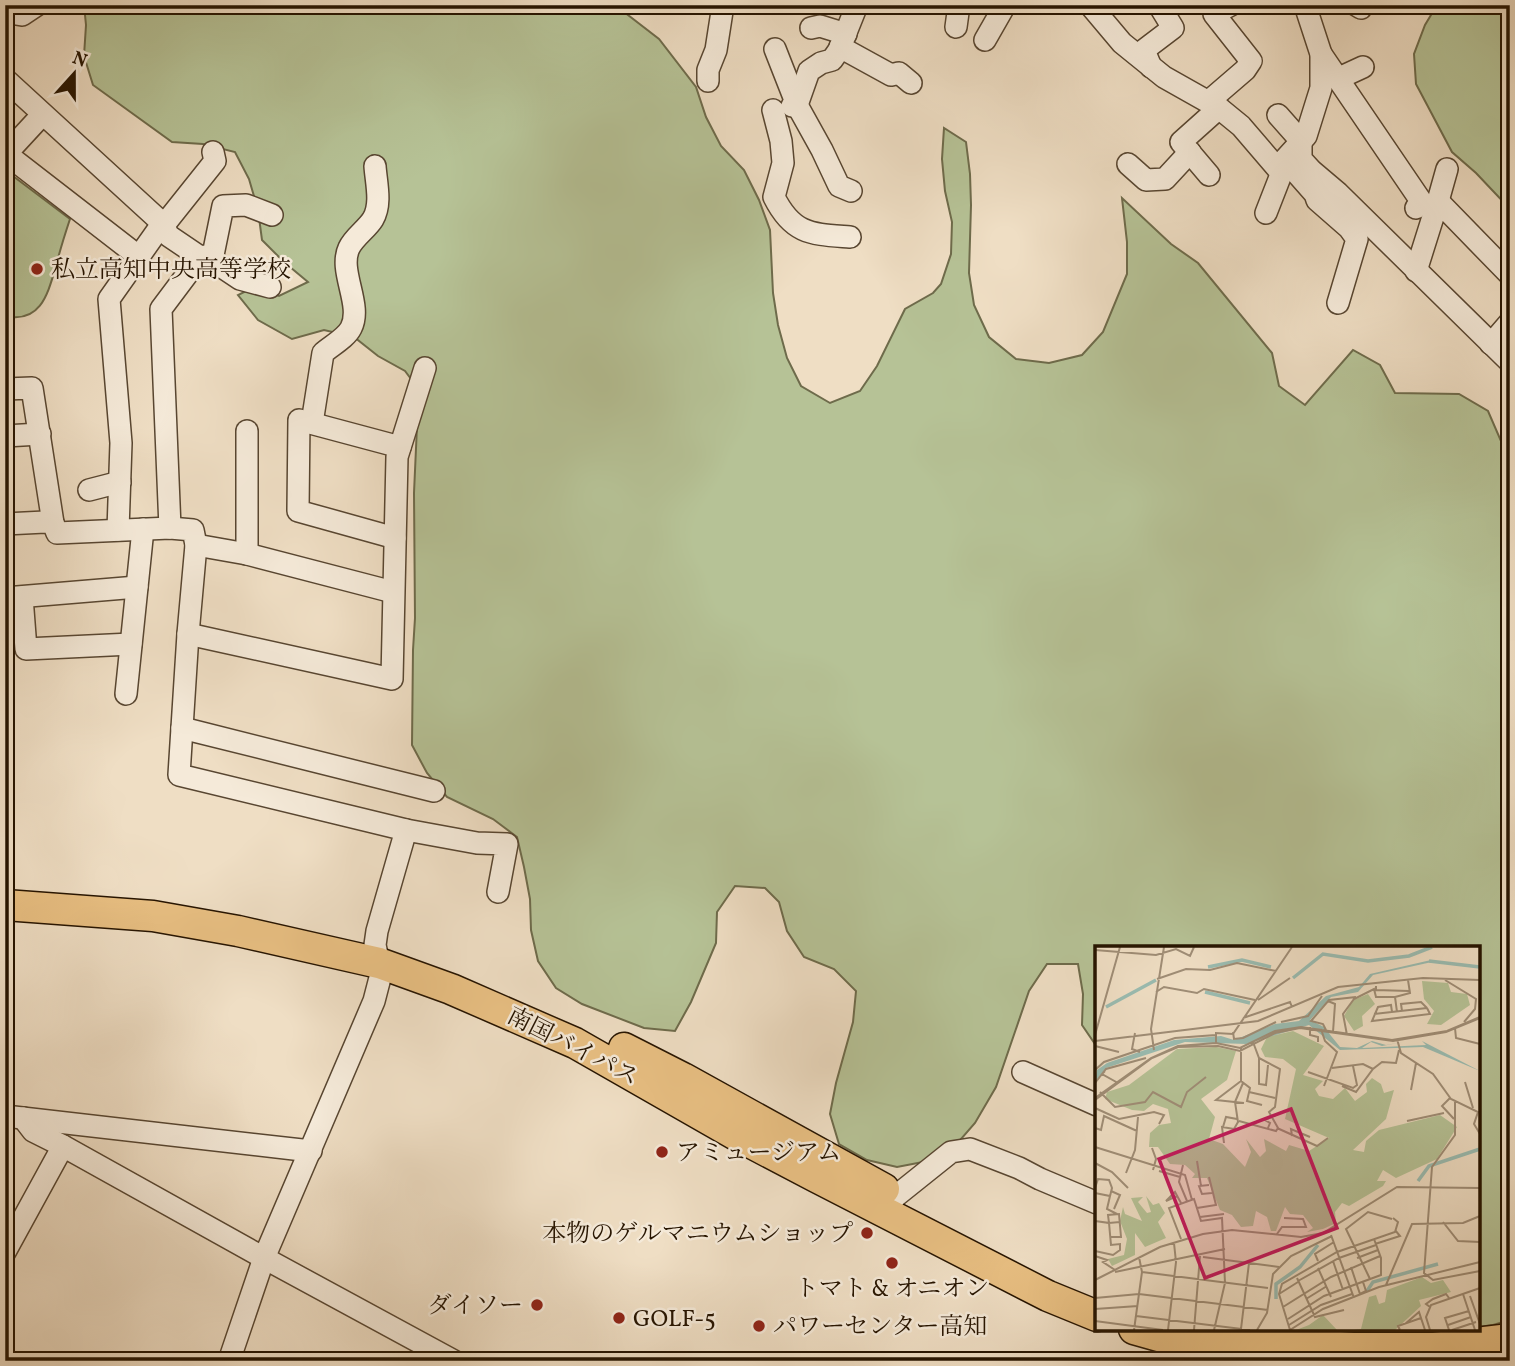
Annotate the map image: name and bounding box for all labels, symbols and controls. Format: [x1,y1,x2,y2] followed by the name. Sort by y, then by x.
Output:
[38,38,108,108] north arrow
[68,45,91,75] text: N
[51,254,291,288] place label: 私立高知中央高等学校
[29,261,45,277] marker: 私立高知中央高等学校
[1095,946,1480,1331] inset map
[500,1000,644,1096] street label: 南国バイパス
[676,1137,841,1171] place label: アミュージアム
[654,1144,670,1160] marker: アミュージアム
[542,1218,853,1252] place label: 本物のゲルマニウムショップ
[859,1225,875,1241] marker: 本物のゲルマニウムショップ
[884,1255,900,1271] marker: トマト & オニオン
[795,1273,989,1307] place label: トマト & オニオン
[427,1290,523,1324] place label: ダイソー
[529,1297,545,1313] marker: ダイソー
[633,1303,716,1337] place label: GOLF-5
[611,1310,627,1326] marker: GOLF-5
[773,1311,988,1345] place label: パワーセンター高知
[751,1318,767,1334] marker: パワーセンター高知

